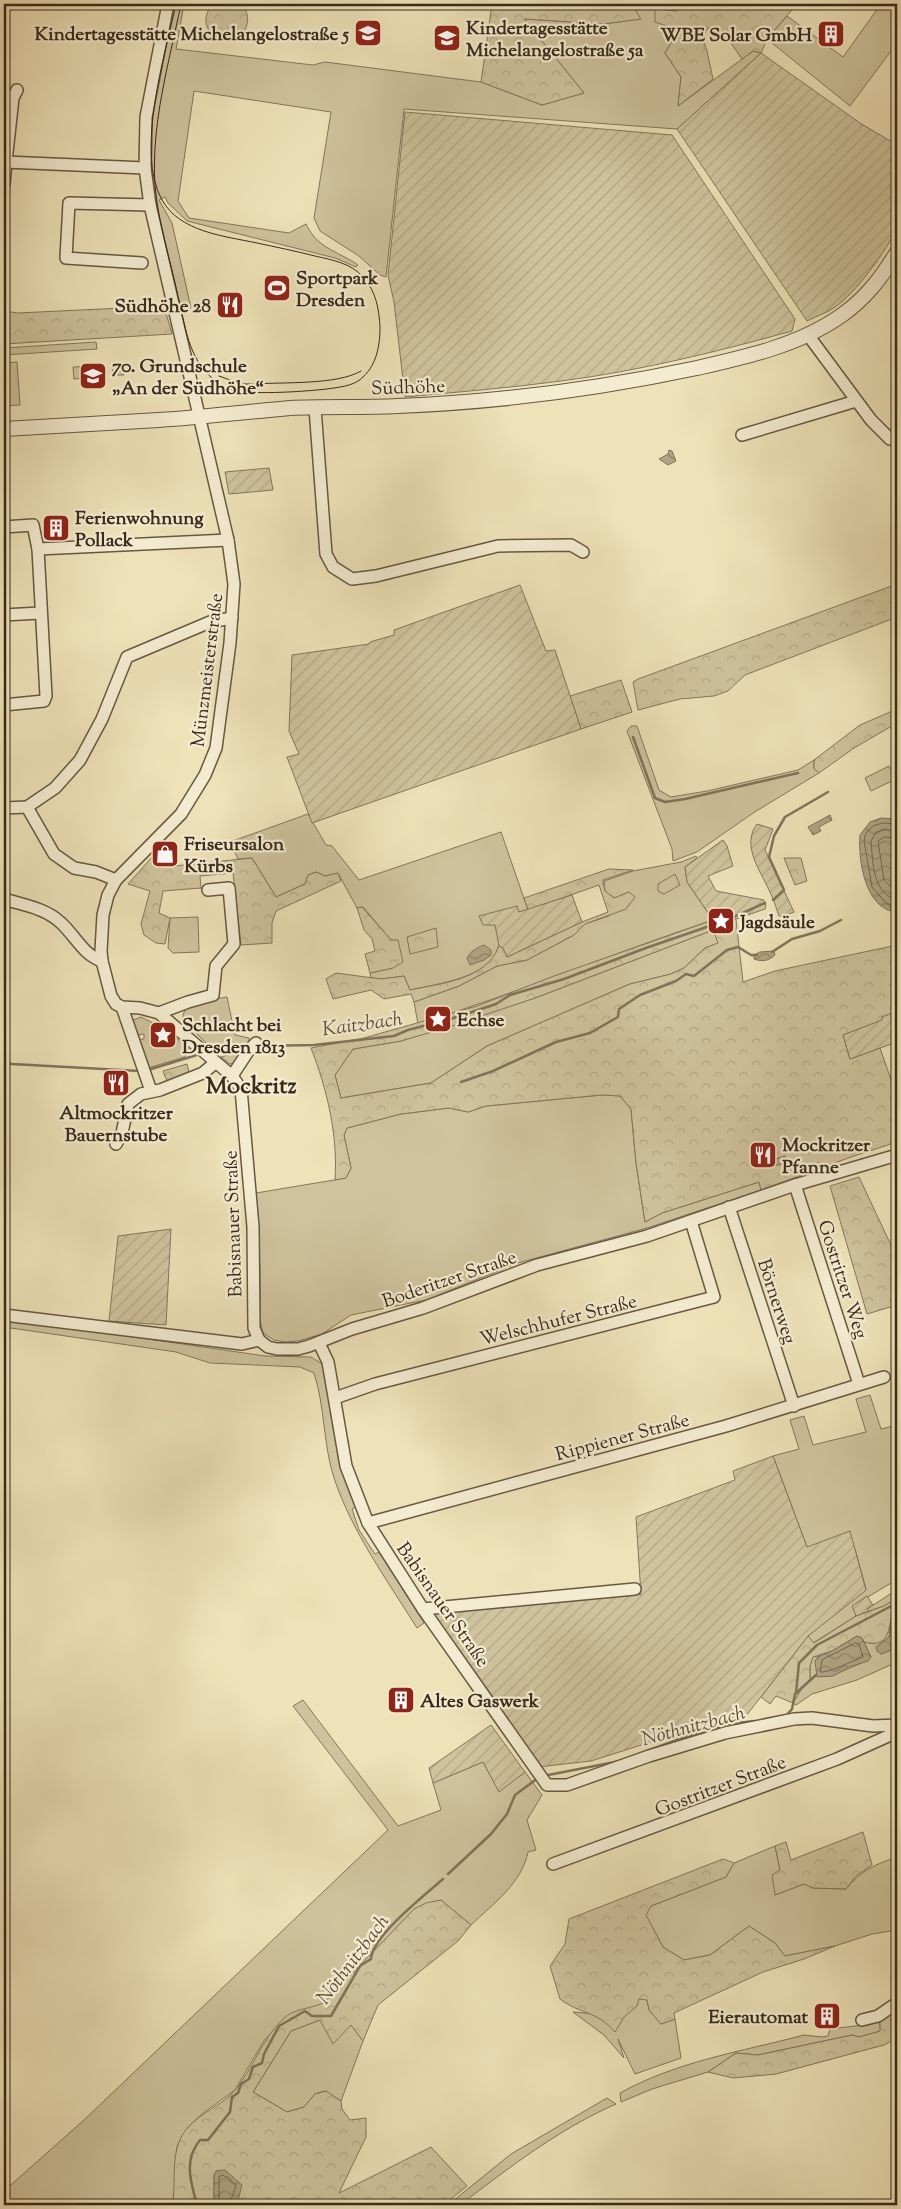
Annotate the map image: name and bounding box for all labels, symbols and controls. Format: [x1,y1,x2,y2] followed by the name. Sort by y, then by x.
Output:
[466,16,644,65] place label: Kindertagesstätte Michelangelostraße 5a
[353,18,383,48] school or university icon: Kindertagesstätte Michelangelostraße 5
[816,19,846,49] building icon: WBE Solar GmbH
[35,22,349,49] place label: Kindertagesstätte Michelangelostraße 5
[432,23,462,53] school or university icon: Kindertagesstätte Michelangelostraße 5a
[660,23,813,50] place label: WBE Solar GmbH
[296,266,379,315] place label: Sportpark Dresden
[262,273,292,303] sports icon: Sportpark Dresden
[215,290,245,320] restaurant icon: Südhöhe 28
[114,294,211,321] place label: Südhöhe 28
[112,354,264,403] place label: 70. Grundschule „An der Südhöhe“
[78,361,108,391] school or university icon: 70. Grundschule „An der Südhöhe“
[371,374,446,403] street label: Südhöhe
[75,506,204,555] place label: Ferienwohnung Pollack
[41,513,71,543] building icon: Ferienwohnung Pollack
[186,592,231,749] street label: Münzmeisterstraße
[184,832,285,881] place label: Friseursalon Kürbs
[150,839,180,869] shop icon: Friseursalon Kürbs
[706,906,736,936] place icon: Jagdsäule
[738,910,815,937] place label: Jagdsäule
[423,1004,453,1034] place icon: Echse
[320,1005,405,1045] water label: Kaitzbach
[457,1008,505,1035] place label: Echse
[182,1013,286,1062] place label: Schlacht bei Dresden 1813
[148,1020,178,1050] place icon: Schlacht bei Dresden 1813
[101,1068,131,1098] restaurant icon: Altmockritzer Bauernstube
[205,1070,297,1104] district label: Mockritz
[59,1101,174,1150] place label: Altmockritzer Bauernstube
[782,1133,871,1182] place label: Mockritzer Pfanne
[748,1140,778,1170] restaurant icon: Mockritzer Pfanne
[218,1150,251,1298] street label: Babisnauer Straße
[810,1217,874,1343] street label: Gostritzer Weg
[379,1245,521,1316] street label: Boderitzer Straße
[749,1256,802,1348] street label: Börnerweg
[477,1289,640,1354] street label: Welschhufer Straße
[553,1408,693,1469] street label: Rippiener Straße
[389,1537,495,1674] street label: Babisnauer Straße
[386,1685,416,1715] building icon: Altes Gaswerk
[420,1689,540,1716] place label: Altes Gaswerk
[639,1700,749,1755] water label: Nöthnitzbach
[651,1750,791,1825] street label: Gostritzer Straße
[310,1909,398,2012] water label: Nöthnitzbach
[812,2001,842,2031] building icon: Eierautomat
[708,2005,808,2032] place label: Eierautomat

